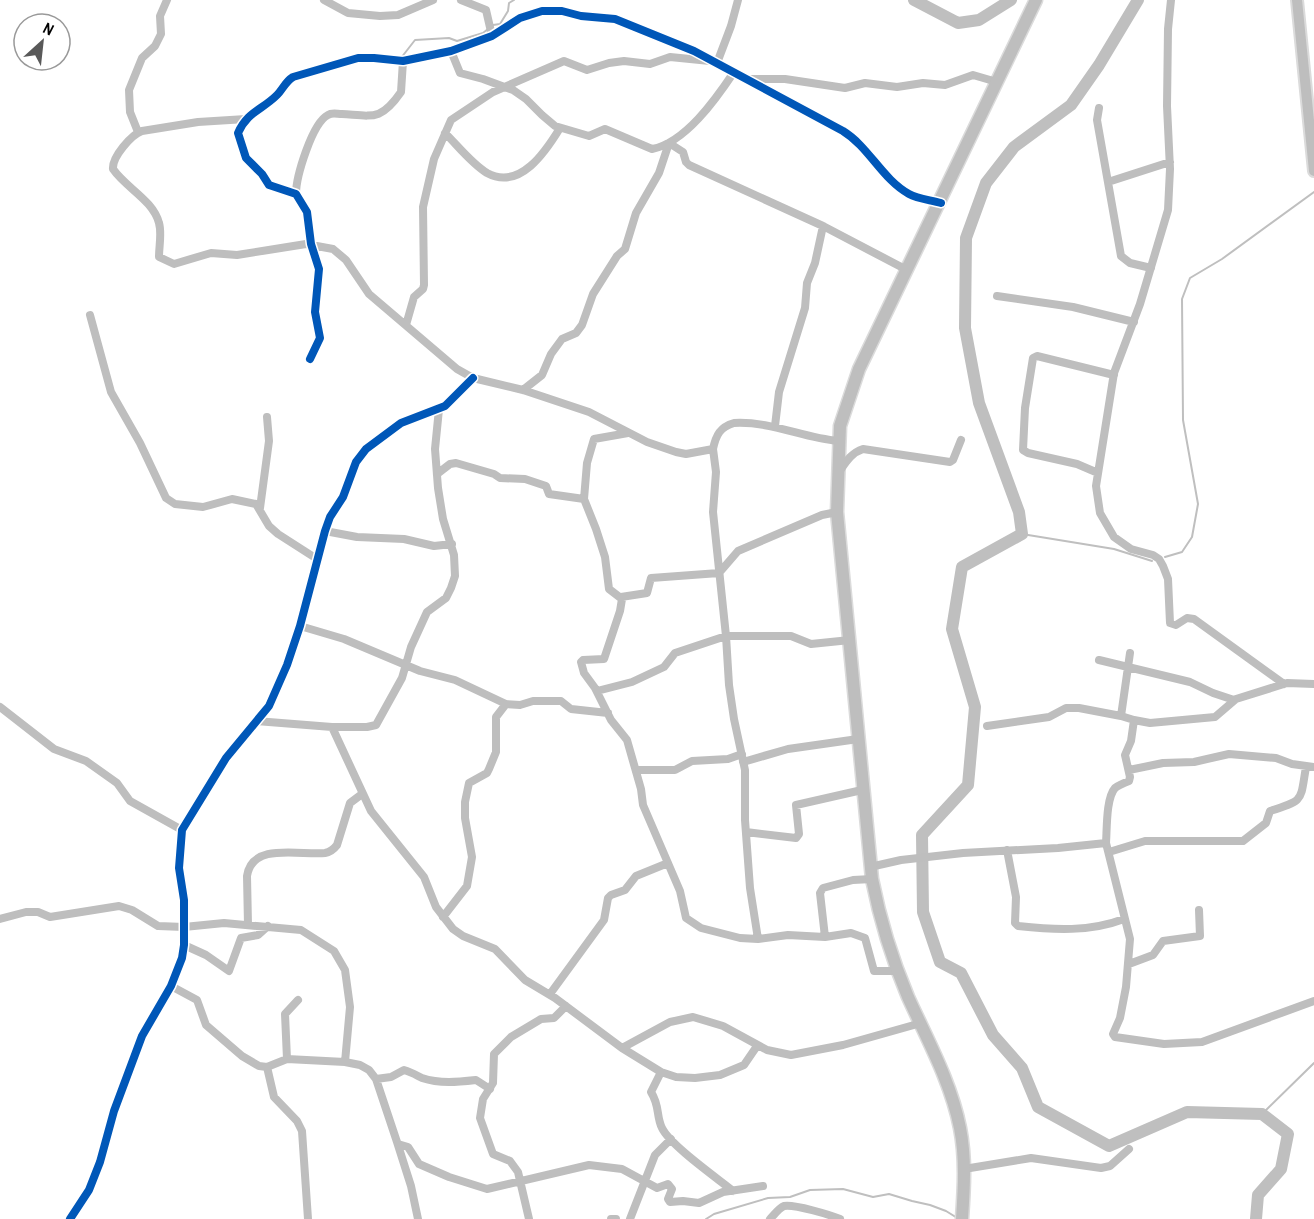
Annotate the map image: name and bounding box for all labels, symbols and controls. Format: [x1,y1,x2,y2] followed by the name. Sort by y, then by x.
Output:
[12,12,72,72] north arrow
[40,17,58,41] text: N

